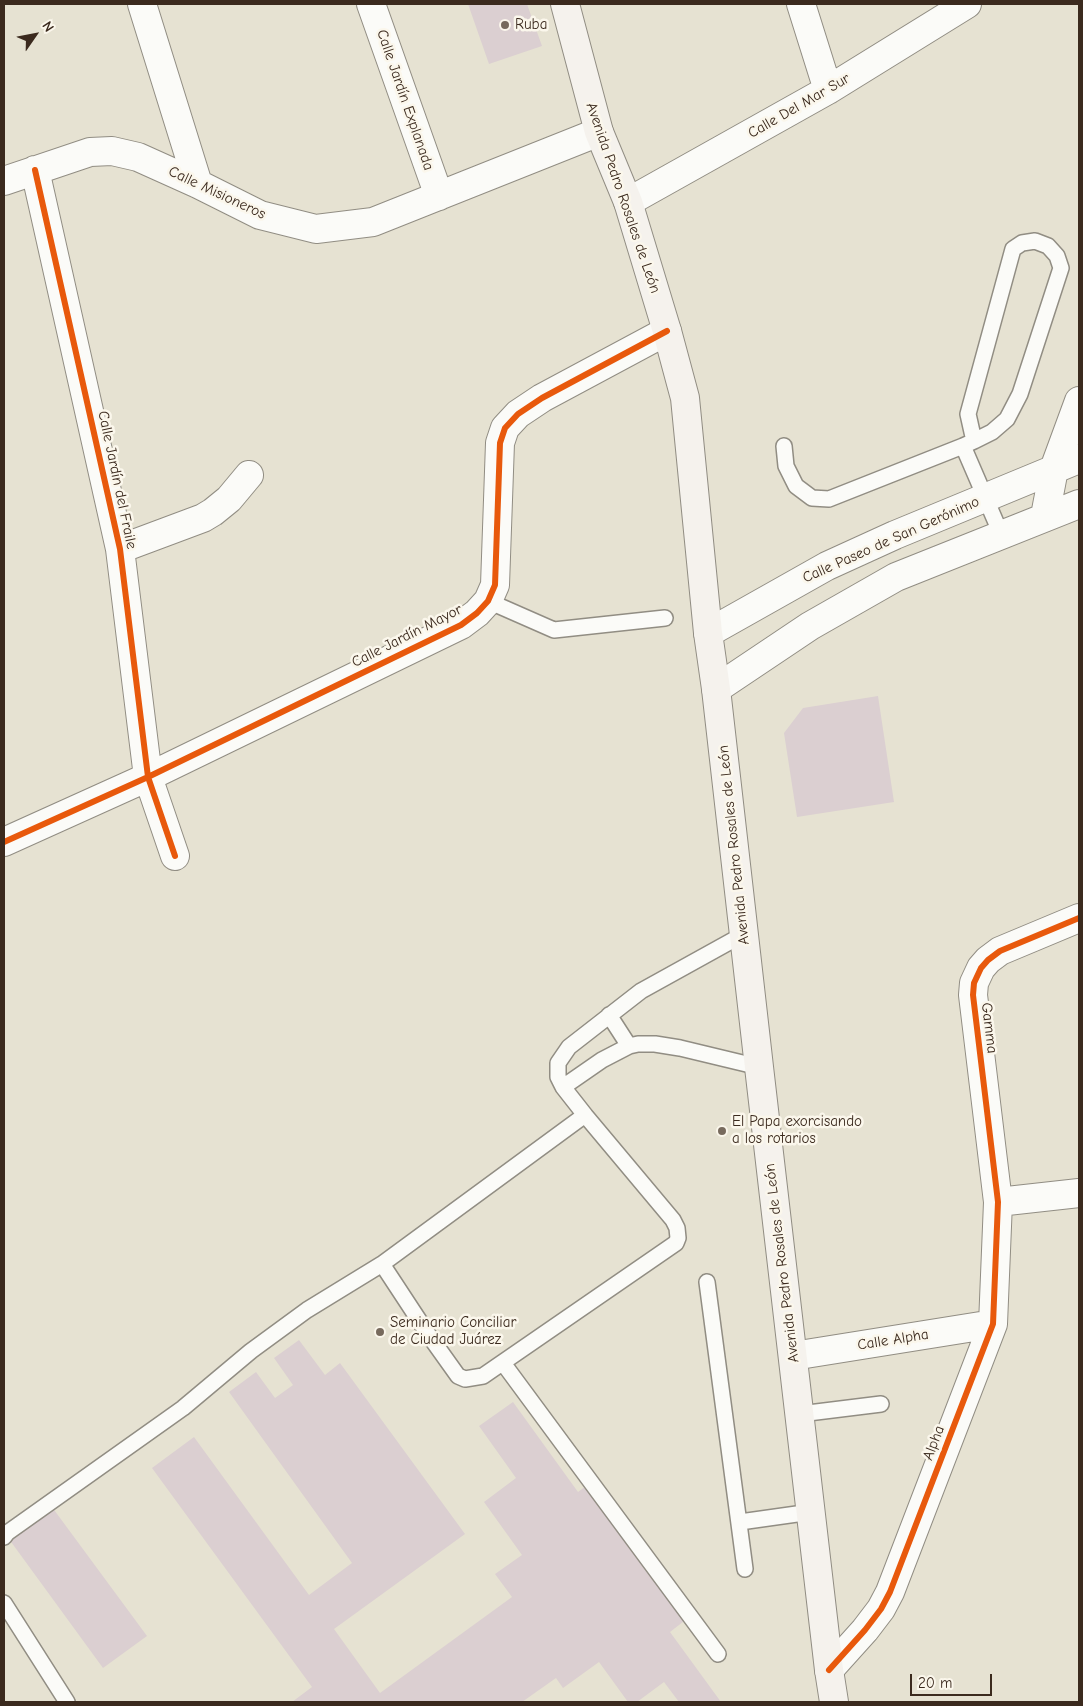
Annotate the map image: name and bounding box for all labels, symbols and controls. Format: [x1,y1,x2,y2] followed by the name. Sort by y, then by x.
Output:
[10,10,60,60] north arrow
[515,16,547,34] place label: Ruba
[38,18,58,35] text: N
[499,19,511,31] marker: Ruba
[372,27,438,173] street label: Calle Jardín Explanada
[745,70,853,142] street label: Calle Del Mar Sur
[582,100,664,296] street label: Avenida Pedro Rosales de León
[166,163,268,223] street label: Calle Misioneros
[94,409,140,551] street label: Calle Jardín del Fraile
[800,493,982,587] street label: Calle Paseo de San Gerónimo
[349,600,465,672] street label: Calle Jardín Mayor
[715,744,753,946] street label: Avenida Pedro Rosales de León
[977,1002,1001,1054] street label: Gamma
[732,1113,862,1148] place label: El Papa exorcisando a los rotarios
[716,1125,728,1137] marker: El Papa exorcisando a los rotarios
[761,1162,803,1364] street label: Avenida Pedro Rosales de León
[390,1314,516,1349] place label: Seminario Conciliar de Ciudad Juárez
[856,1325,930,1355] street label: Calle Alpha
[374,1326,386,1338] marker: Seminario Conciliar de Ciudad Juárez
[919,1423,949,1463] street label: Alpha
[913,1664,996,1696] scale bar
[918,1674,952,1692] text: 20 m

